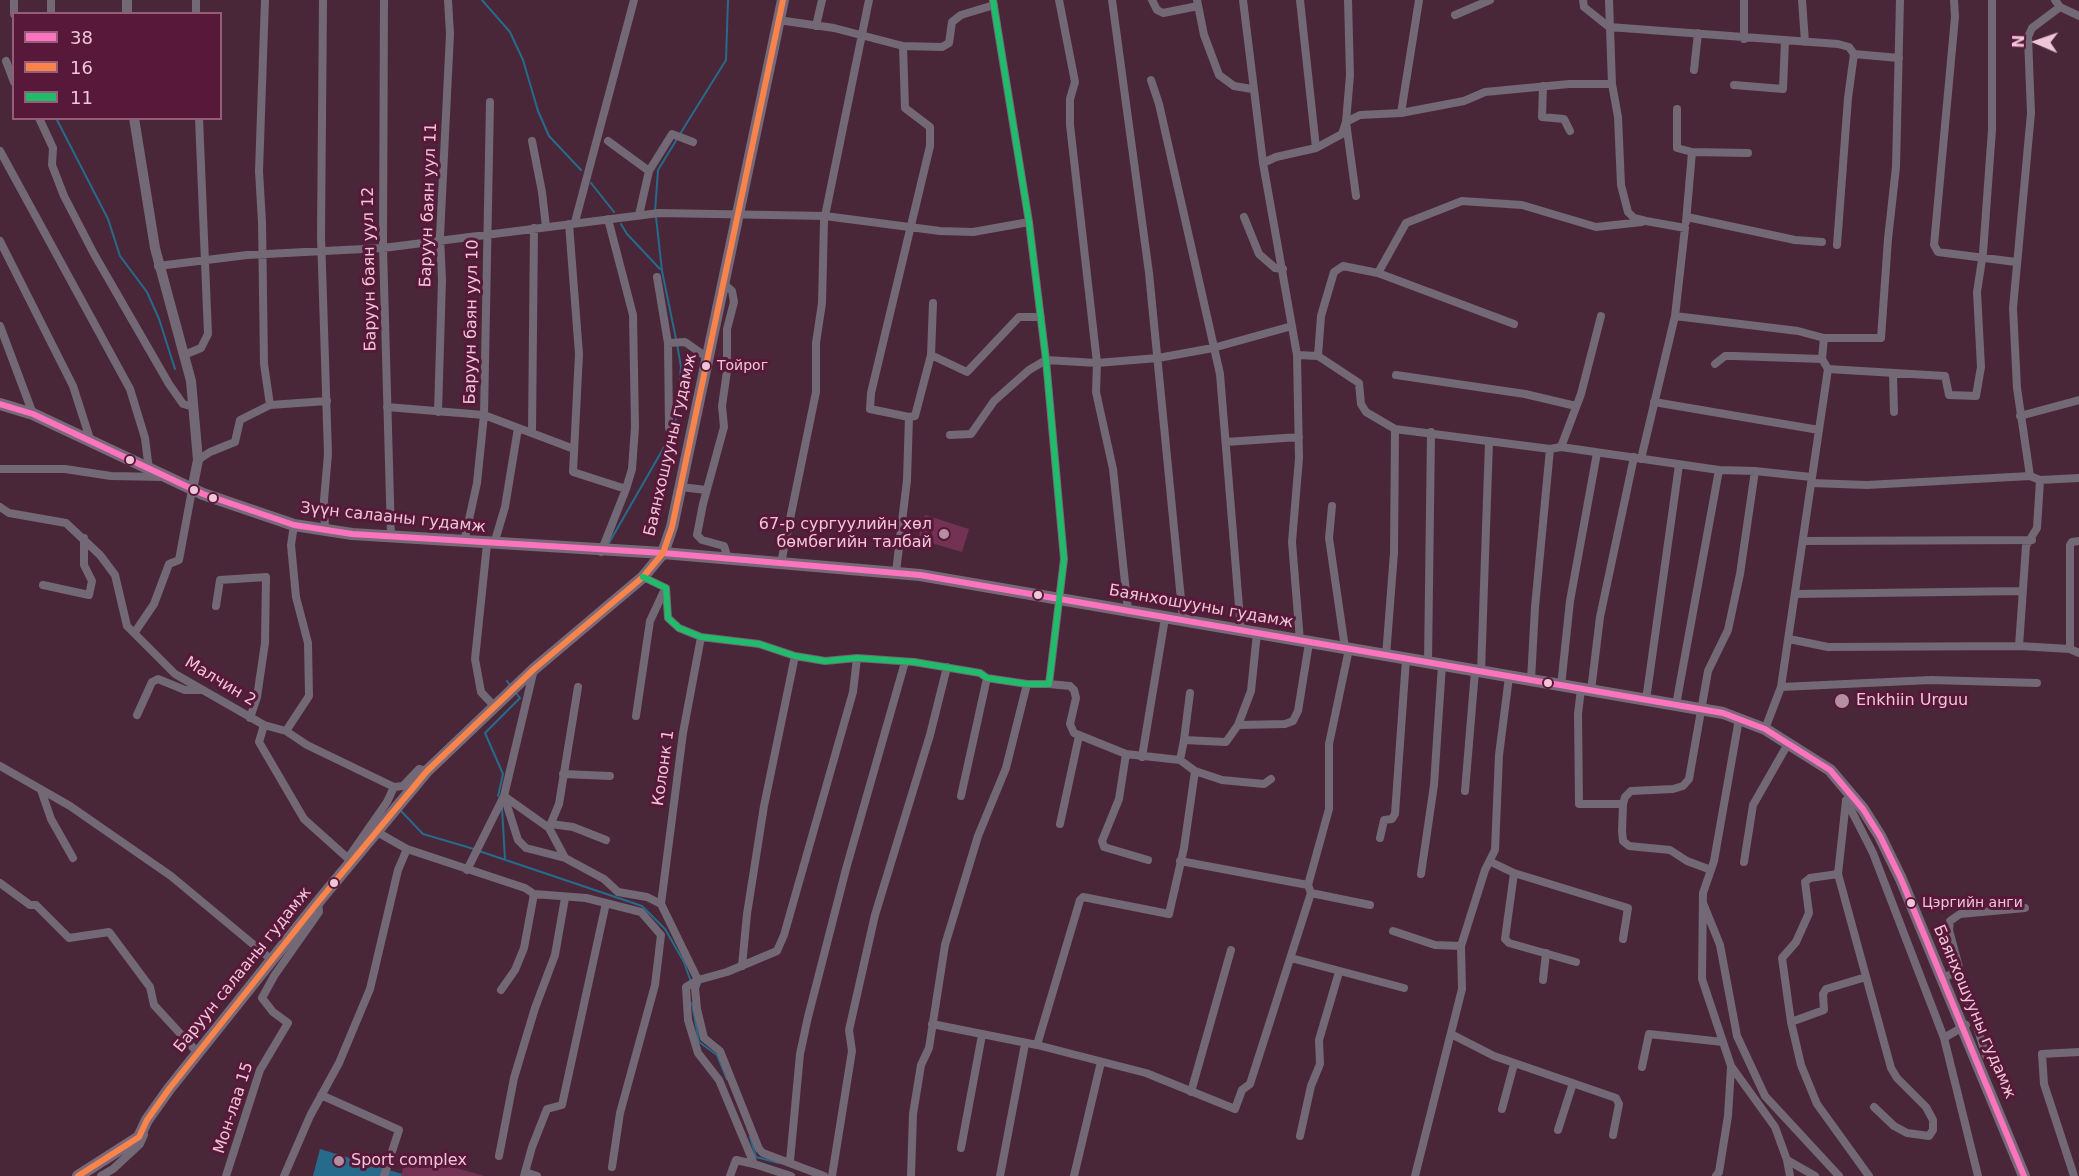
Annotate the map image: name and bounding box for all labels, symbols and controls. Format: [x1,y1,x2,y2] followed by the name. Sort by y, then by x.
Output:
[12,12,222,120] legend
[2007,12,2067,72] north arrow
[70,27,93,48] text: 38
[2009,34,2028,48] text: N
[70,57,93,78] text: 16
[70,87,93,108] text: 11
[417,122,441,288] street label: Баруун баян уул 11
[359,186,381,352] street label: Баруун баян уул 12
[461,239,483,405] street label: Баруун баян уул 10
[641,352,701,538] street label: Баянхошууны гудамж
[717,358,768,374] place label: Тойрог
[700,360,712,372] marker: Тойрог
[124,454,136,466] unlabelled marker
[188,484,200,496] unlabelled marker
[207,492,219,504] unlabelled marker
[299,499,487,537] street label: Зүүн салааны гудамж
[759,515,932,553] place label: 67-р сургуулийн хөл бөмбөгийн талбай
[937,527,951,541] marker: 67-р сургуулийн хөл бөмбөгийн талбай
[1107,581,1295,633] street label: Баянхошууны гудамж
[1032,589,1044,601] unlabelled marker
[181,653,259,711] street label: Малчин 2
[1542,677,1554,689] unlabelled marker
[1856,691,1968,711] place label: Enkhiin Urguu
[1833,692,1851,710] marker: Enkhiin Urguu
[649,729,679,807] street label: Колонк 1
[328,877,340,889] unlabelled marker
[170,883,316,1057] street label: Баруун салааны гудамж
[1922,895,2023,911] place label: Цэргийн анги
[1905,897,1917,909] marker: Цэргийн анги
[1929,922,2019,1102] street label: Баянхошууны гудамж
[210,1060,258,1156] street label: Мон-лаа 15
[351,1151,467,1171] place label: Sport complex
[332,1154,346,1168] marker: Sport complex

